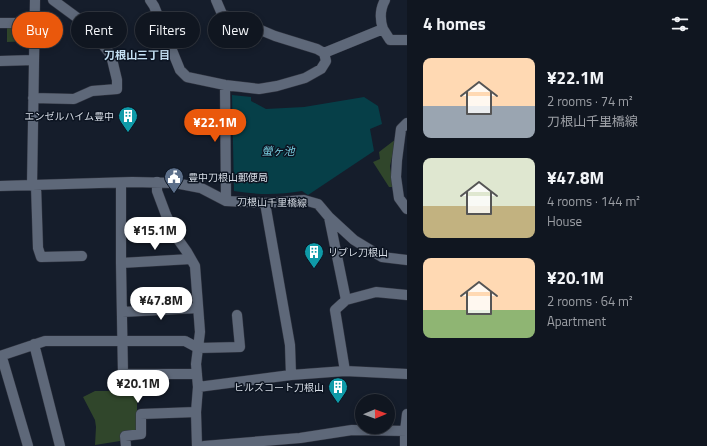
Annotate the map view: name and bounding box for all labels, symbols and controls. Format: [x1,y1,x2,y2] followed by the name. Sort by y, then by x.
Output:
[423,11,486,37] text: 4 homes
[12,12,63,48] chip: Buy
[71,12,127,48] chip: Rent
[135,12,200,48] chip: Filters
[208,12,263,48] chip: New
[669,13,691,35] icon: filters
[104,47,170,63] district label: 刀根山三丁目
[547,65,604,91] text: ¥22.1M
[455,74,503,122] icon: home
[547,91,633,111] text: 2 rooms · 74 m²
[117,105,139,133] building icon: エンゼルハイム豊中
[24,109,114,124] place label: エンゼルハイム豊中
[182,109,248,143] pin: ¥22.1M
[547,111,638,131] text: 刀根山千里橋線
[193,112,237,132] text: ¥22.1M
[262,143,295,159] water label: 螢ヶ池
[547,165,604,191] text: ¥47.8M
[163,166,185,194] public building icon: 豊中刀根山郵便局
[188,170,268,185] place label: 豊中刀根山郵便局
[455,174,503,222] icon: home
[547,191,640,211] text: 4 rooms · 144 m²
[237,194,307,211] street label: 刀根山千里橋線
[547,211,582,231] text: House
[122,217,188,251] pin: ¥15.1M
[133,220,177,240] text: ¥15.1M
[303,241,325,269] building icon: リブレ刀根山
[328,245,388,260] place label: リブレ刀根山
[547,265,604,291] text: ¥20.1M
[455,274,503,322] icon: home
[128,287,194,321] pin: ¥47.8M
[139,290,183,310] text: ¥47.8M
[547,291,633,311] text: 2 rooms · 64 m²
[547,311,606,331] text: Apartment
[105,370,171,404] pin: ¥20.1M
[116,373,160,393] text: ¥20.1M
[327,376,349,404] building icon: ヒルズコート刀根山
[234,380,324,395] place label: ヒルズコート刀根山
[355,394,395,434] north arrow
[355,394,395,434] map controls

